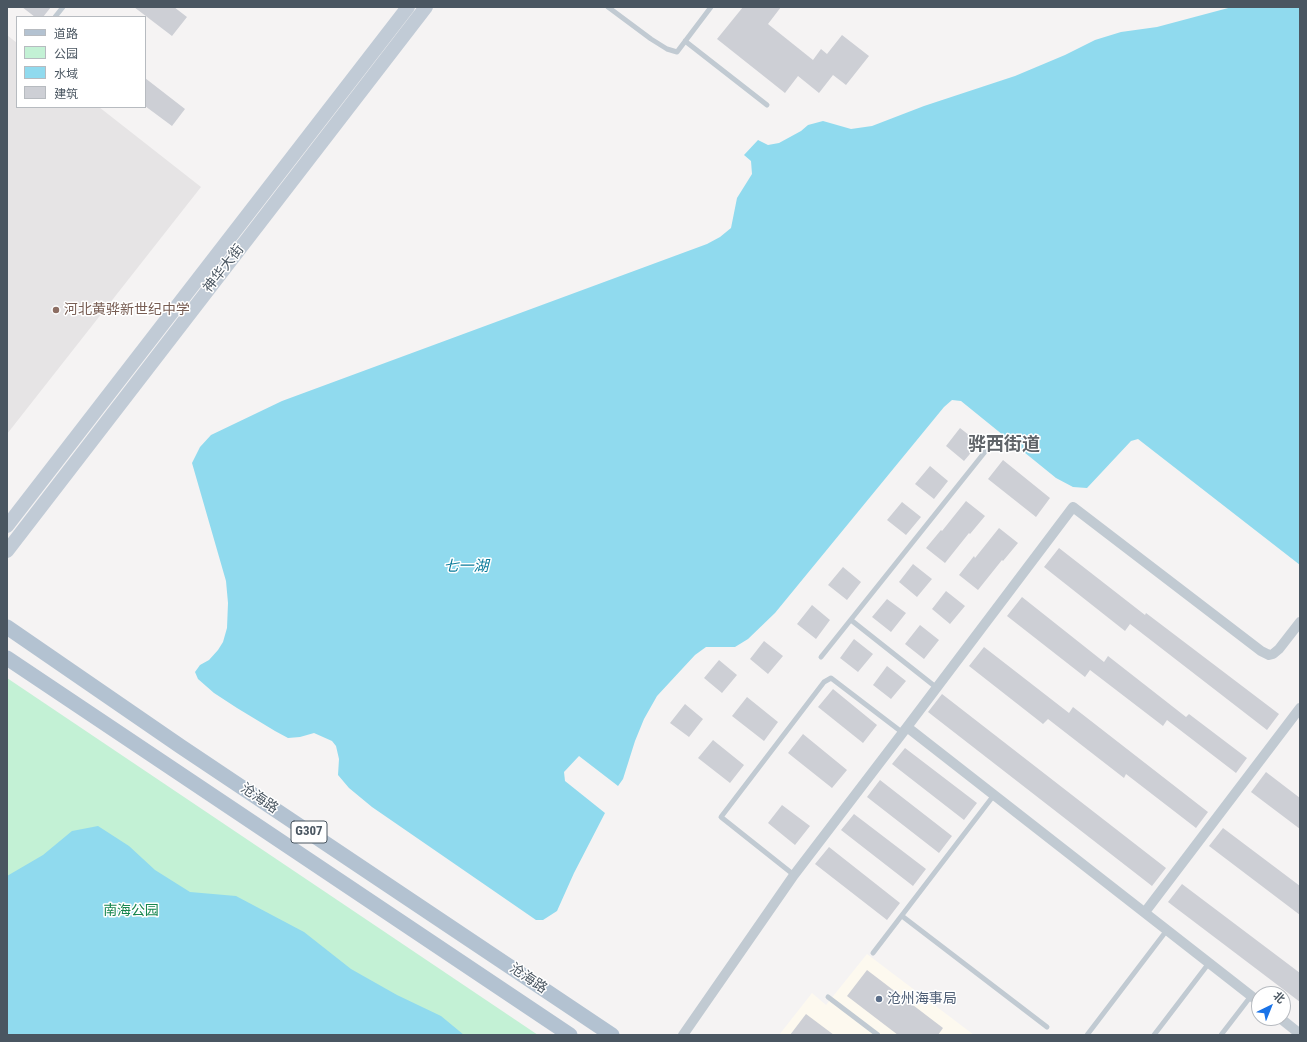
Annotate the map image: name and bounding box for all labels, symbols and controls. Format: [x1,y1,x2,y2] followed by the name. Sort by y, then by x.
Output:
[16,16,146,108] legend
[54,27,78,41] text: 道路
[54,47,78,61] text: 公园
[54,67,78,81] text: 水域
[54,87,78,101] text: 建筑
[200,242,248,296] street label: 神华大街
[64,302,190,318] place label: 河北黄骅新世纪中学
[51,305,61,315] marker: 河北黄骅新世纪中学
[968,434,1040,456] district label: 骅西街道
[444,558,488,576] water label: 七一湖
[237,780,281,818] street label: 沧海路
[291,821,327,843] road number: G307
[103,903,159,919] park label: 南海公园
[506,960,550,998] street label: 沧海路
[1251,986,1291,1026] north arrow
[1270,989,1287,1006] text: 北
[887,991,957,1007] place label: 沧州海事局
[874,994,884,1004] marker: 沧州海事局

